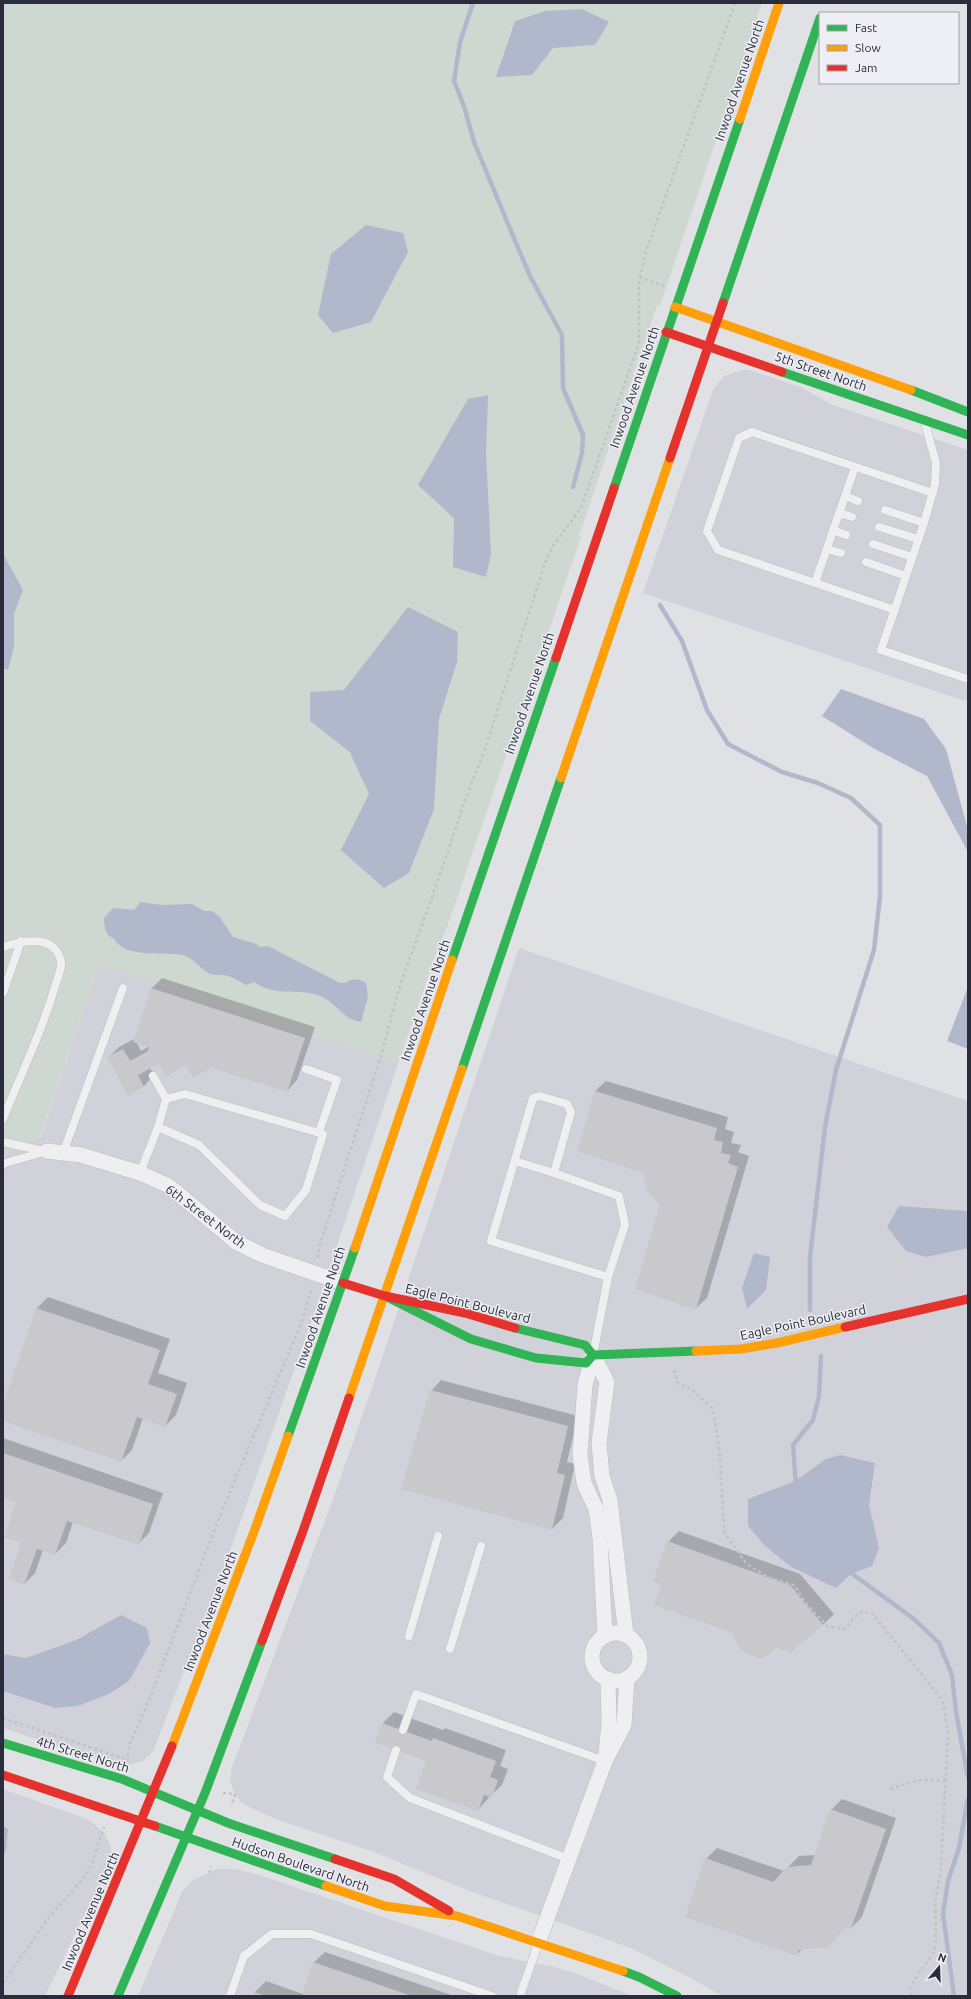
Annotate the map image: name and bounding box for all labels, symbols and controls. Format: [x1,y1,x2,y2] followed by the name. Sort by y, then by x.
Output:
[819,12,959,84] legend
[712,17,766,143] street label: Inwood Avenue North
[855,21,877,34] text: Fast
[855,41,881,54] text: Slow
[855,61,877,74] text: Jam
[607,324,661,450] street label: Inwood Avenue North
[773,349,869,393] street label: 5th Street North
[502,630,556,756] street label: Inwood Avenue North
[398,937,452,1063] street label: Inwood Avenue North
[163,1181,249,1251] street label: 6th Street North
[293,1244,347,1370] street label: Inwood Avenue North
[404,1281,532,1325] street label: Eagle Point Boulevard
[739,1302,867,1342] street label: Eagle Point Boulevard
[181,1549,239,1673] street label: Inwood Avenue North
[35,1733,131,1775] street label: 4th Street North
[230,1834,372,1894] street label: Hudson Boulevard North
[59,1849,121,1973] street label: Inwood Avenue North
[919,1947,959,1987] north arrow
[936,1951,948,1965] text: N

